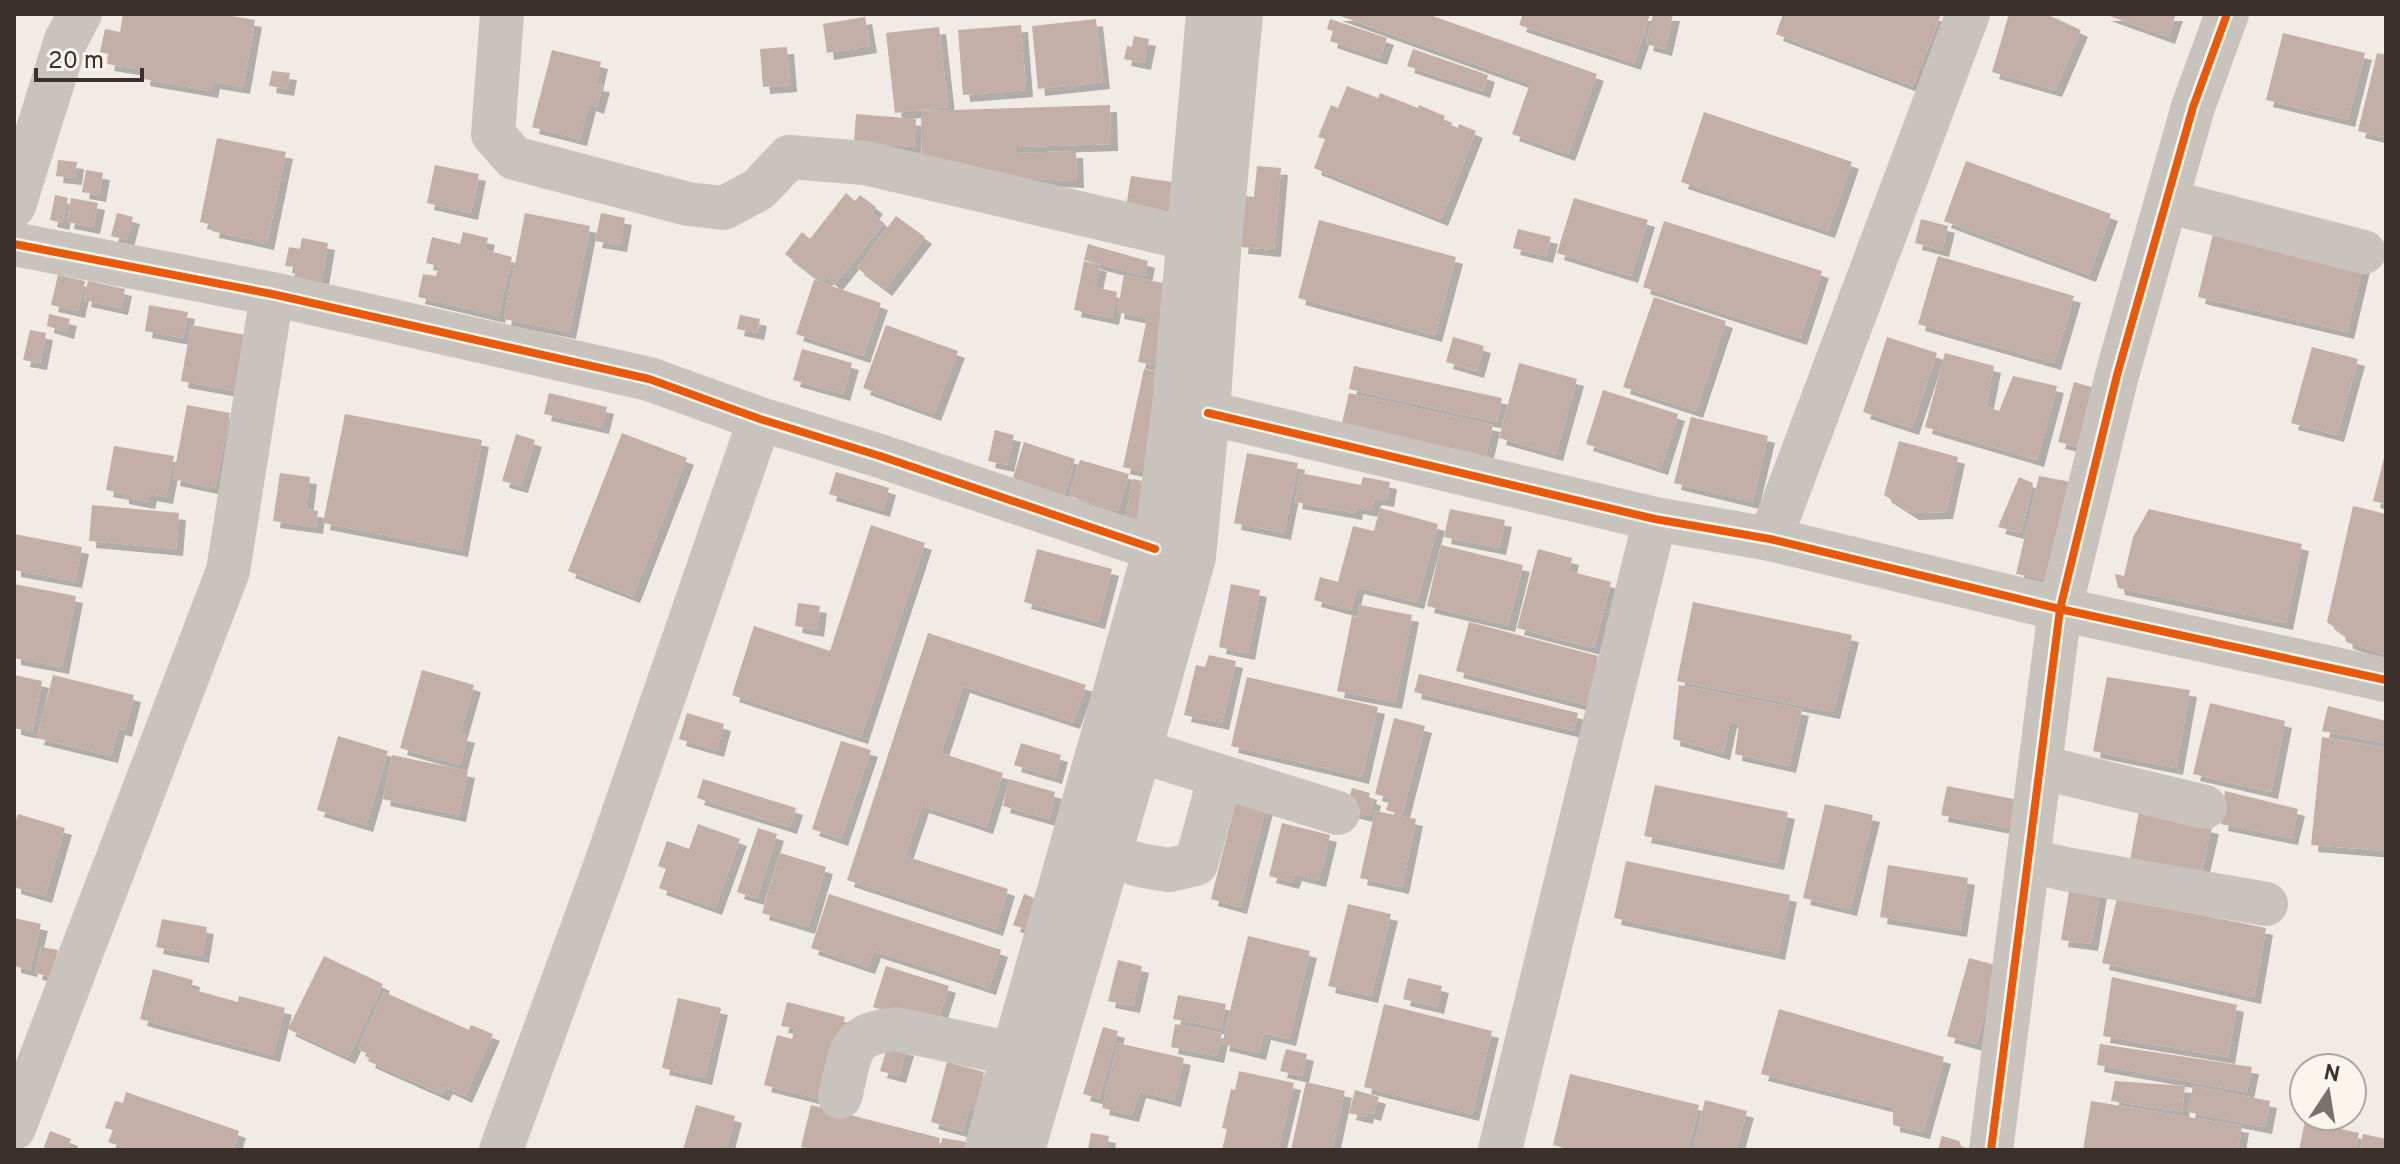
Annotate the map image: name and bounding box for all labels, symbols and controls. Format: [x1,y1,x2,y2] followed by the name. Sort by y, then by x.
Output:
[36,32,142,82] scale bar
[48,47,104,77] text: 20 m
[2288,1052,2368,1132] north arrow
[2321,1060,2342,1090] text: N

